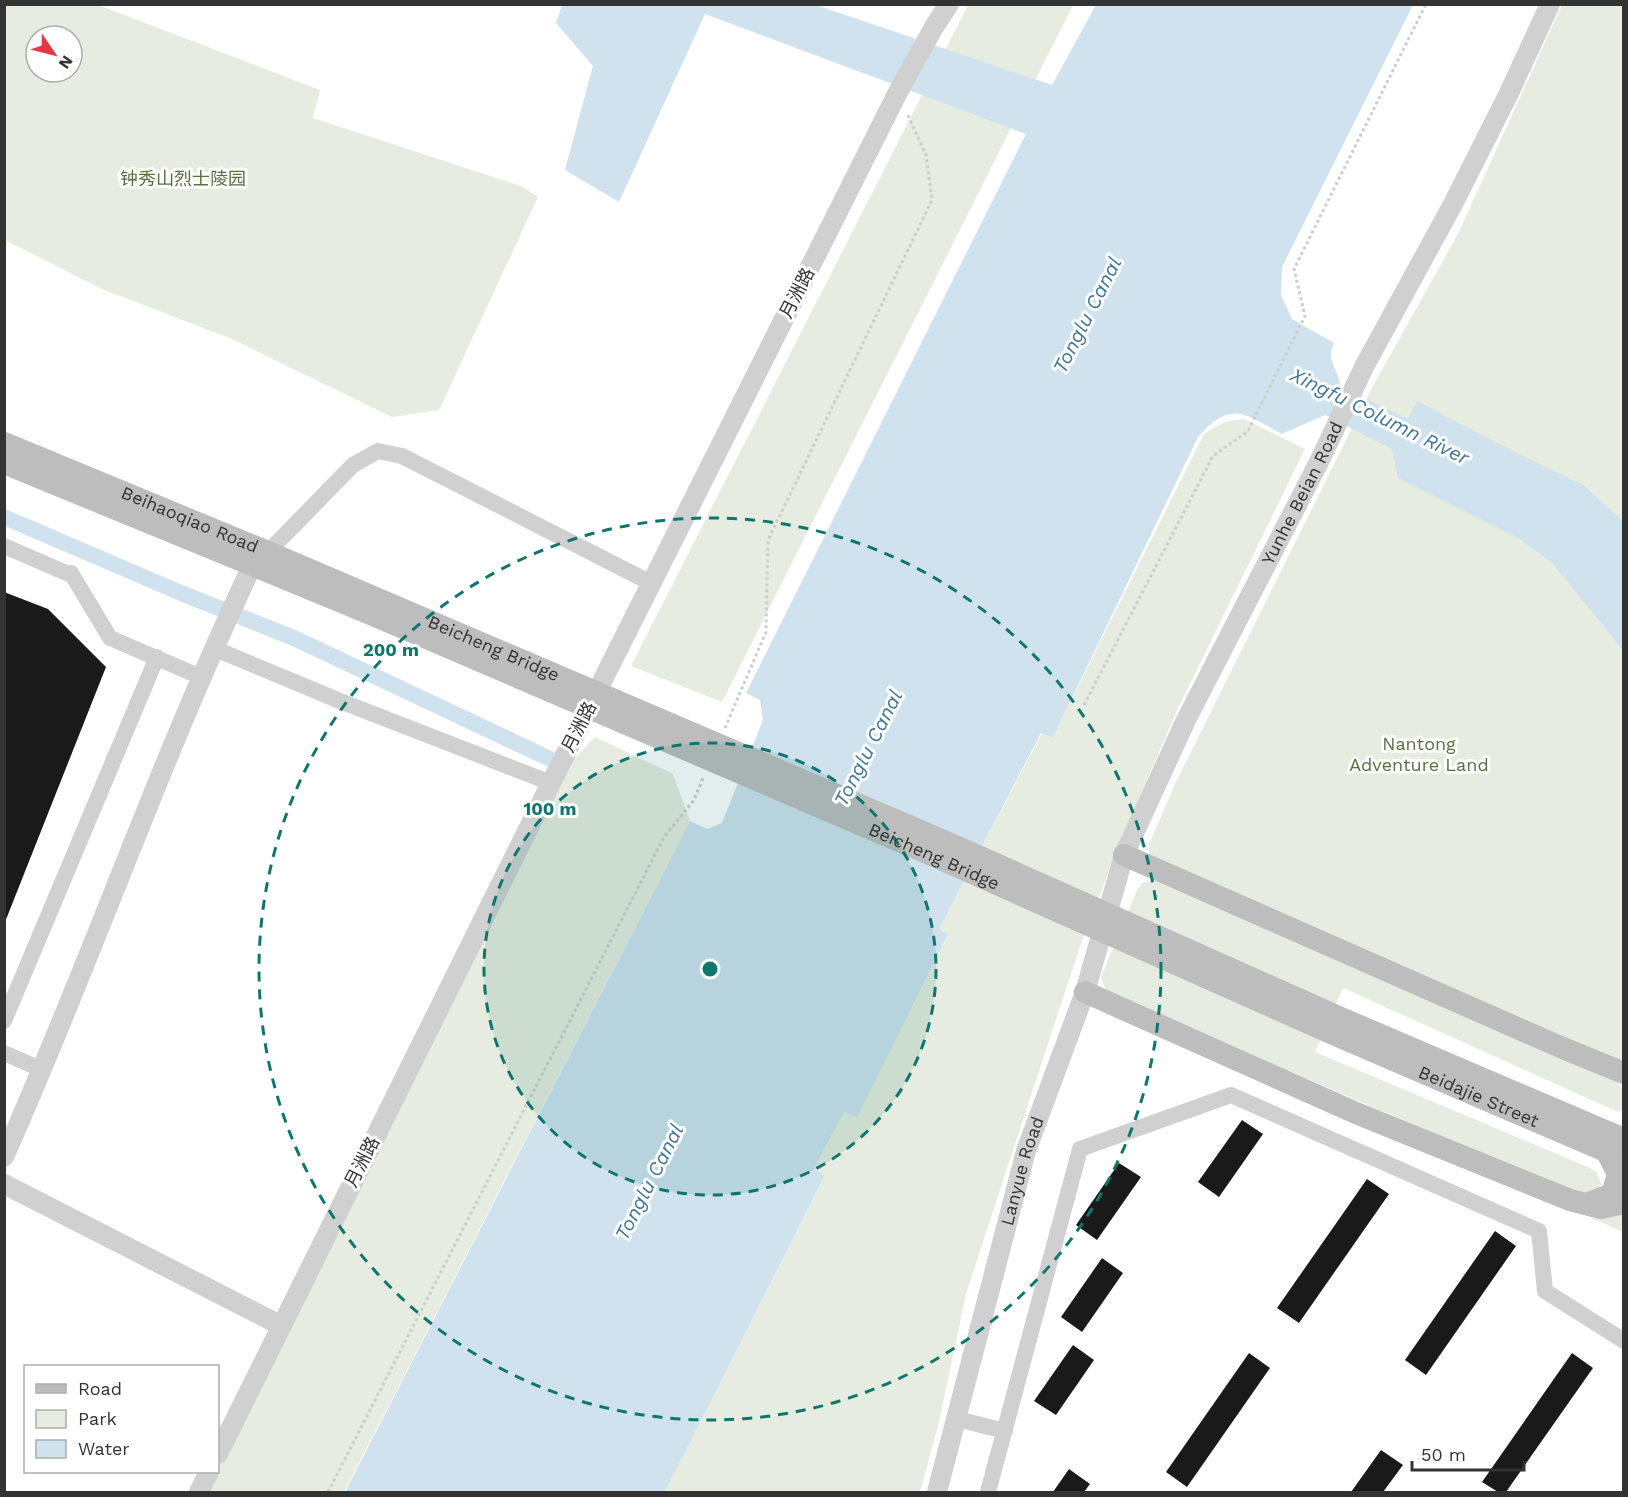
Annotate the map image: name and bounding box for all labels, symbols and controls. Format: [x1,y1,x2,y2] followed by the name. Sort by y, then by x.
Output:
[24,24,84,84] north arrow
[55,52,77,73] text: N
[120,168,246,189] park label: 钟秀山烈士陵园
[1047,253,1127,377] water label: Tonglu Canal
[775,264,818,322] street label: 月洲路
[1286,362,1474,470] water label: Xingfu Column River
[1257,418,1347,568] street label: Yunhe Beian Road
[118,482,262,557] street label: Beihaoqiao Road
[425,611,563,685] street label: Beicheng Bridge
[363,639,419,660] text: 200 m
[828,686,908,810] water label: Tonglu Canal
[557,698,600,756] street label: 月洲路
[1349,733,1489,775] park label: Nantong Adventure Land
[523,798,577,819] text: 100 m
[866,818,1003,894] street label: Beicheng Bridge
[700,959,720,979] centre of rings
[1415,1061,1543,1131] street label: Beidajie Street
[996,1113,1048,1228] street label: Lanyue Road
[609,1120,689,1244] water label: Tonglu Canal
[340,1133,383,1191] street label: 月洲路
[24,1365,219,1473] legend
[78,1378,122,1399] text: Road
[78,1408,117,1429] text: Park
[1412,1434,1524,1472] scale bar
[78,1438,130,1459] text: Water
[1421,1444,1466,1465] text: 50 m

